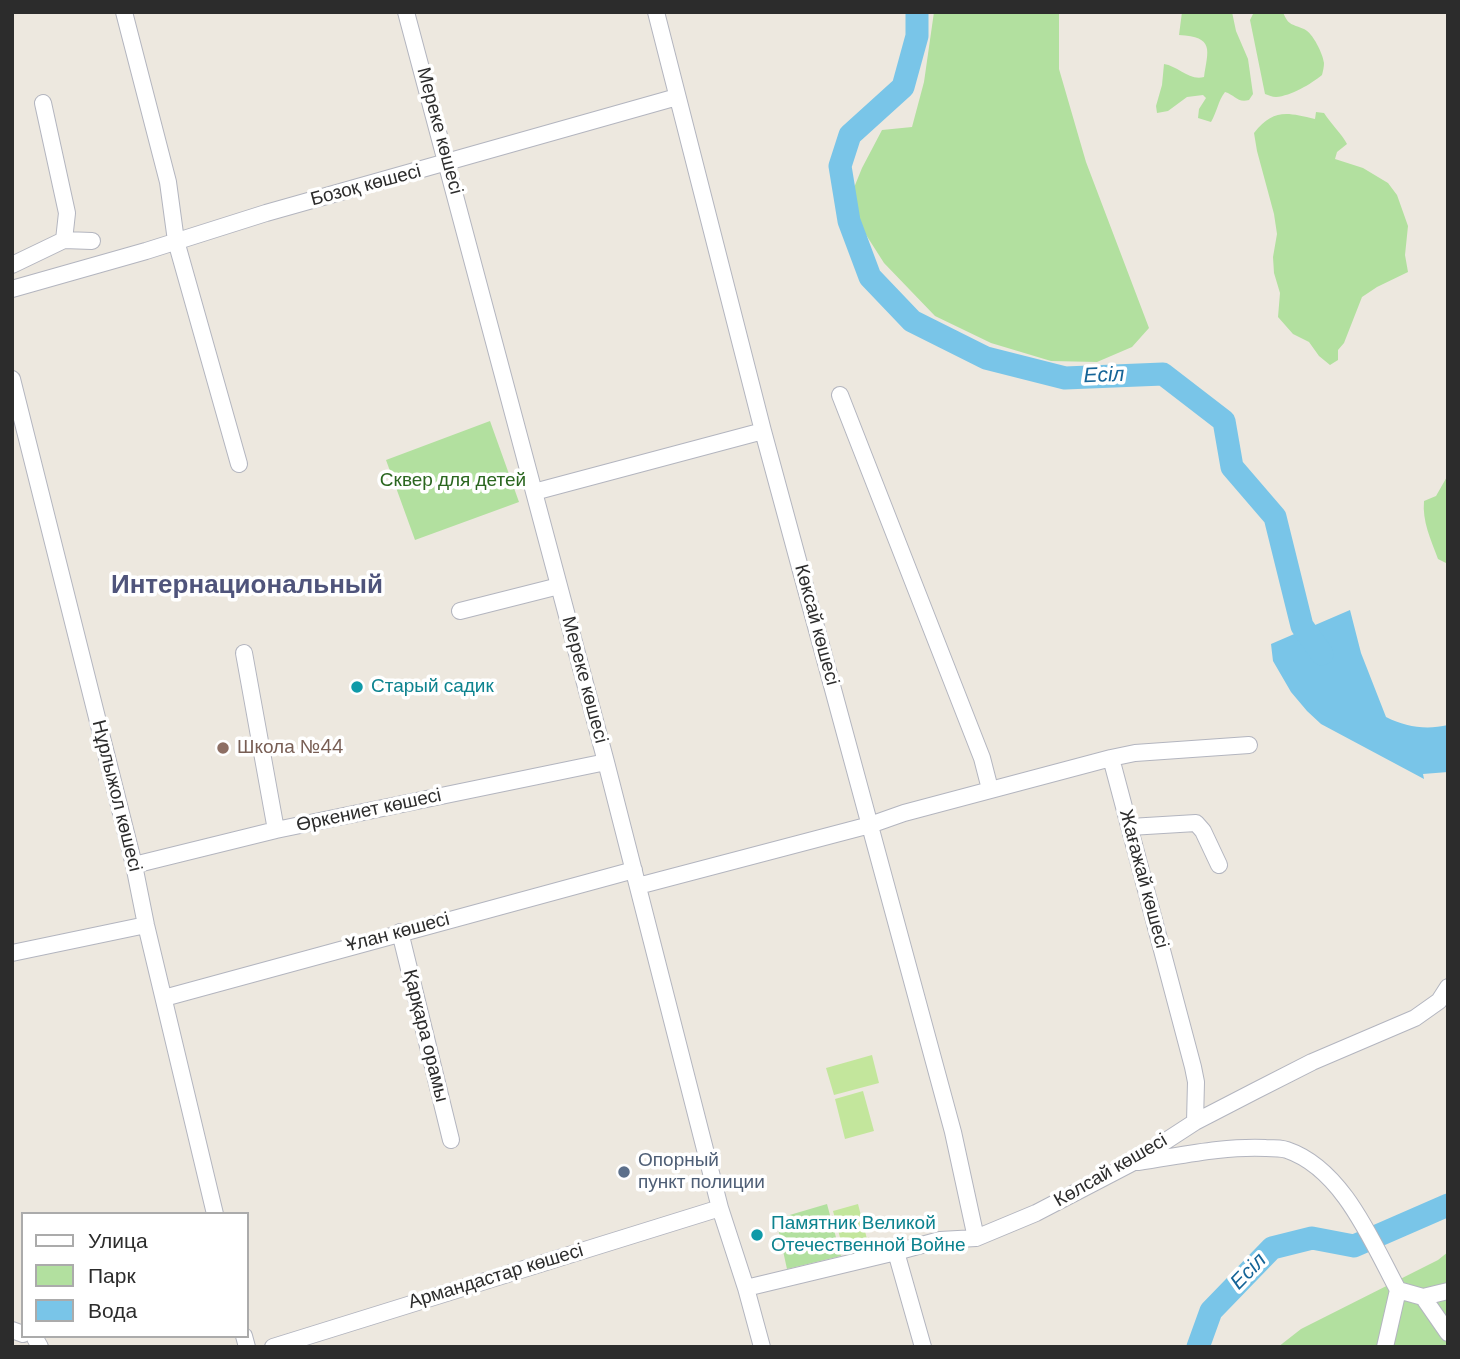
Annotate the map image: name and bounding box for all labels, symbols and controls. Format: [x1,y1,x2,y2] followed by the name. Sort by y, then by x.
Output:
[411,65,467,197] street label: Мереке көшесі
[308,160,424,212] street label: Бозоқ көшесі
[1083,363,1125,389] water label: Есіл
[380,470,526,492] park label: Сквер для детей
[789,562,843,688] street label: Көксай көшесі
[111,570,383,602] district label: Интернациональный
[556,614,612,746] street label: Мереке көшесі
[371,676,494,698] place label: Старый садик
[349,679,365,695] marker: Старый садик
[86,718,146,874] street label: Нұрлыжол көшесі
[237,737,343,759] place label: Школа №44
[215,740,231,756] marker: Школа №44
[294,785,444,837] street label: Өркениет көшесі
[1113,807,1173,951] street label: Жағажай көшесі
[344,908,452,958] street label: Ұлан көшесі
[398,967,452,1105] street label: Қарқара орамы
[1050,1129,1172,1213] street label: Көлсай көшесі
[638,1150,765,1194] place label: Опорный пункт полиции
[616,1164,632,1180] marker: Опорный пункт полиции
[21,1212,248,1338] legend
[771,1213,965,1257] place label: Памятник Великой Отечественной Войне
[88,1227,148,1255] text: Улица
[749,1227,765,1243] marker: Памятник Великой Отечественной Войне
[406,1240,586,1314] street label: Армандастар көшесі
[1226,1248,1272,1296] water label: Есіл
[88,1262,136,1290] text: Парк
[88,1297,137,1325] text: Вода

